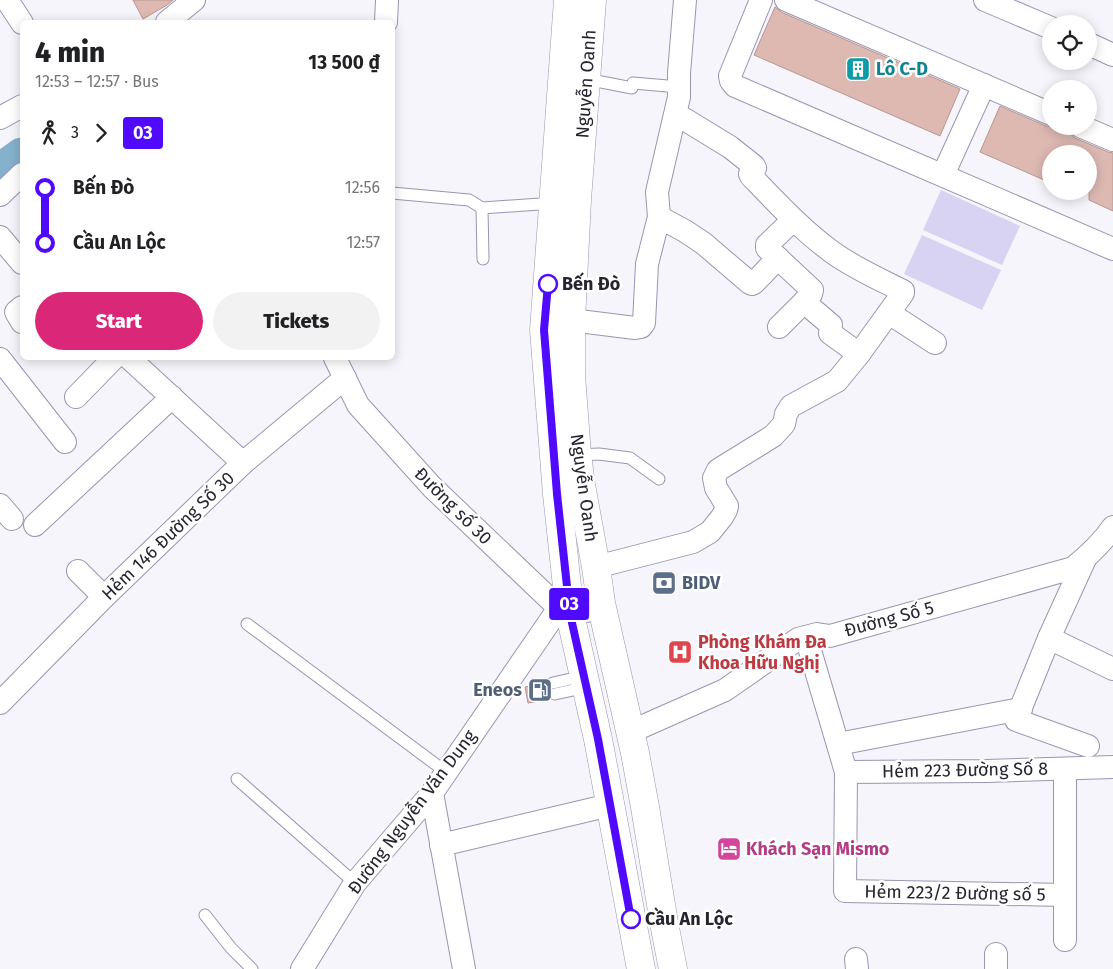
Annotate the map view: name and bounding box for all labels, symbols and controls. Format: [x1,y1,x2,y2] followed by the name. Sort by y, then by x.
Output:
[1042,15,1097,200] map controls
[1042,15,1097,70] button: locate
[570,29,601,139] street label: Nguyễn Oanh
[35,36,105,69] text: 4 min
[308,51,380,74] text: 13 500 ₫
[845,56,871,82] building icon: Lô C-D
[876,58,928,80] place label: Lô C-D
[35,72,159,91] text: 12:53 – 12:57 · Bus
[1042,80,1097,135] button: +
[35,119,63,147] icon: walk
[87,119,115,147] icon: forward
[133,122,153,144] text: 03
[71,123,79,142] text: 3
[1042,145,1097,200] button: −
[73,176,134,199] text: Bến Đò
[345,178,380,197] text: 12:56
[73,231,166,254] text: Cầu An Lộc
[347,233,380,252] text: 12:57
[562,272,620,295] place label: Bến Đò
[538,274,558,294] marker: Bến Đò
[35,292,203,350] button: Start
[213,292,380,350] button: Tickets
[566,432,603,544] street label: Nguyễn Oanh
[410,463,496,549] street label: Đường số 30
[97,467,239,605] street label: Hẻm 146 Đường Số 30
[651,570,677,596] bank icon: BIDV
[682,572,721,594] place label: BIDV
[546,588,592,620] line badge: 03
[559,593,579,615] text: 03
[842,596,936,642] street label: Đường Số 5
[698,631,827,674] place label: Phòng Khám Đa Khoa Hữu Nghị
[667,639,693,665] hospital icon: Phòng Khám Đa Khoa Hữu Nghị
[527,677,553,703] fuel station icon: Eneos
[473,679,522,701] place label: Eneos
[342,724,481,898] street label: Đường Nguyễn Văn Dung
[882,758,1048,782] street label: Hẻm 223 Đường Số 8
[716,836,742,862] hotel icon: Khách Sạn Mismo
[746,838,889,860] place label: Khách Sạn Mismo
[864,880,1046,906] street label: Hẻm 223/2 Đường số 5
[645,907,733,930] place label: Cầu An Lộc
[621,909,641,929] marker: Cầu An Lộc

